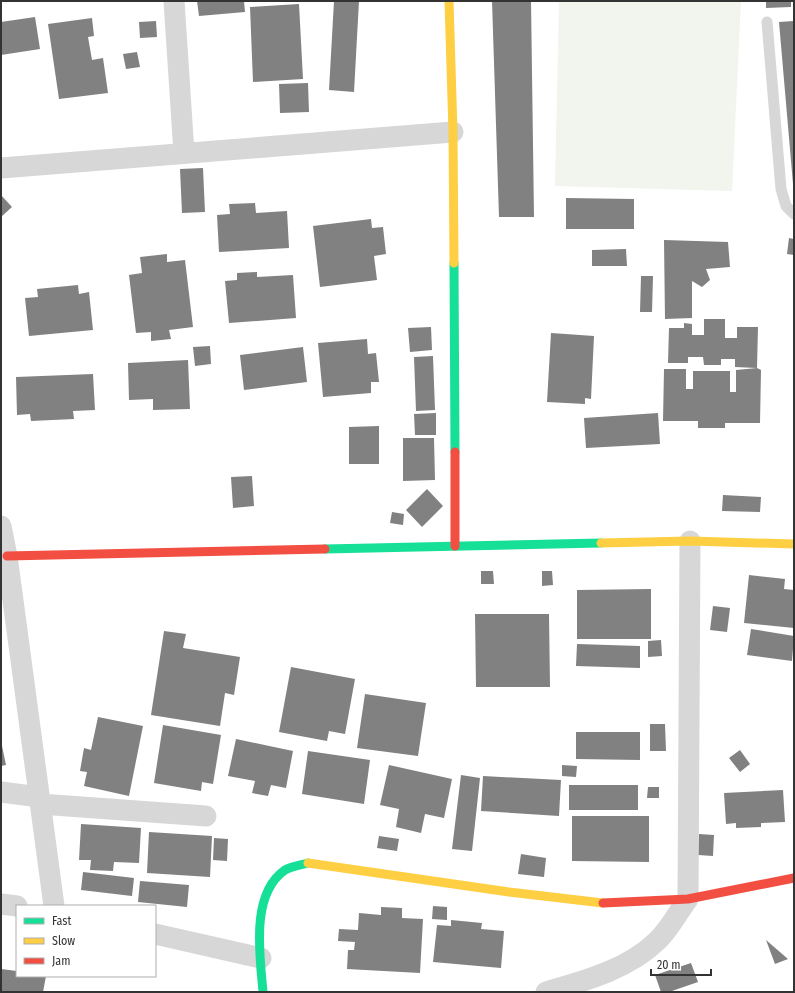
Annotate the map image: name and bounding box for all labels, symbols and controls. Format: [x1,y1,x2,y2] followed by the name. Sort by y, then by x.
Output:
[16,905,156,977] legend
[52,914,71,928] text: Fast
[52,934,75,948] text: Slow
[651,951,711,977] scale bar
[52,954,70,968] text: Jam
[657,958,681,972] text: 20 m

